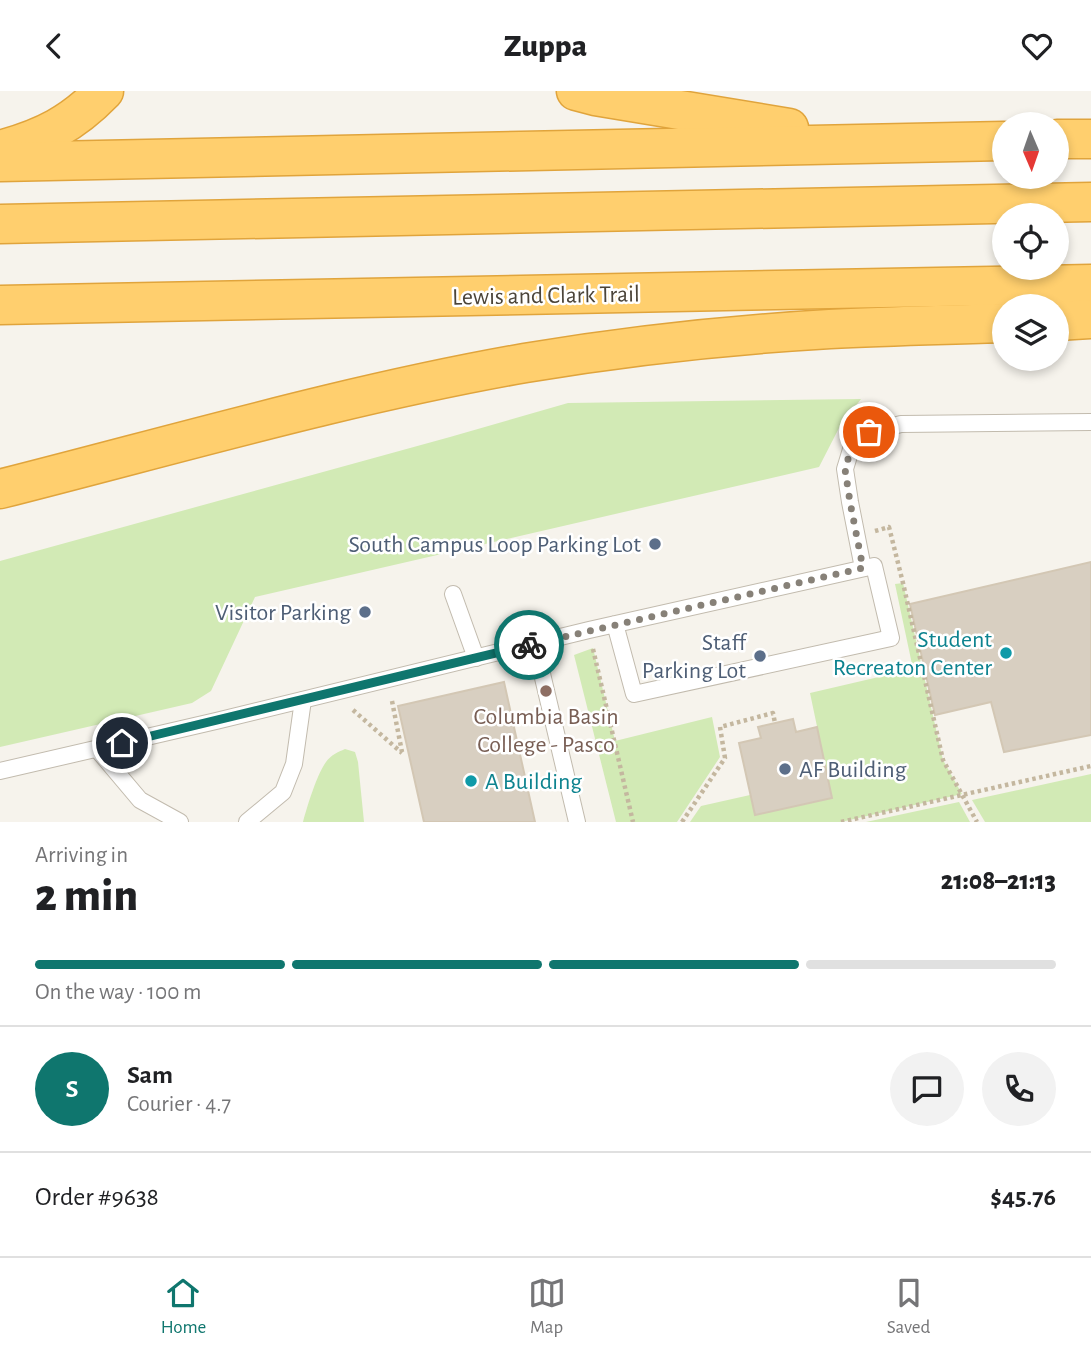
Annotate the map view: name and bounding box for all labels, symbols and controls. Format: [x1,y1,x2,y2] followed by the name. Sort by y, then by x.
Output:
[35,27,73,65] icon: back
[1018,27,1056,65] icon: heart
[504,30,587,62] text: Zuppa
[992,112,1069,189] north arrow
[992,112,1069,371] map controls
[992,203,1069,280] button: locate
[452,282,640,310] street label: Lewis and Clark Trail
[992,294,1069,371] button: layers
[839,402,899,462] pin
[850,413,888,451] icon: bag
[348,533,641,557] place label: South Campus Loop Parking Lot
[647,536,663,552] marker: South Campus Loop Parking Lot
[215,601,351,625] place label: Visitor Parking
[357,604,373,620] marker: Visitor Parking
[494,610,564,680] courier
[510,626,548,664] icon: bike
[833,628,992,680] place label: Student Recreaton Center
[642,631,748,683] place label: Staff Parking Lot
[998,645,1014,661] marker: Student Recreaton Center
[752,648,768,664] marker: Staff Parking Lot
[538,683,554,699] marker: Columbia Basin College - Pasco
[473,705,619,757] place label: Columbia Basin College - Pasco
[92,713,152,773] pin
[103,724,141,762] icon: home
[799,758,907,782] place label: AF Building
[777,761,793,777] marker: AF Building
[485,770,582,794] place label: A Building
[463,773,479,789] marker: A Building
[35,844,128,867] text: Arriving in
[941,868,1056,894] text: 21:08–21:13
[35,873,138,919] text: 2 min
[35,981,202,1004] text: On the way · 100 m
[890,1052,964,1126] button: chat
[982,1052,1056,1126] button: phone
[127,1062,173,1088] text: Sam
[66,1076,78,1102] text: S
[127,1093,231,1116] text: Courier · 4.7
[35,1184,159,1210] text: Order #9638
[990,1184,1056,1210] text: $45.76
[161,1274,206,1339] tab: Home
[528,1274,566,1339] tab: Map
[887,1274,930,1339] tab: Saved

